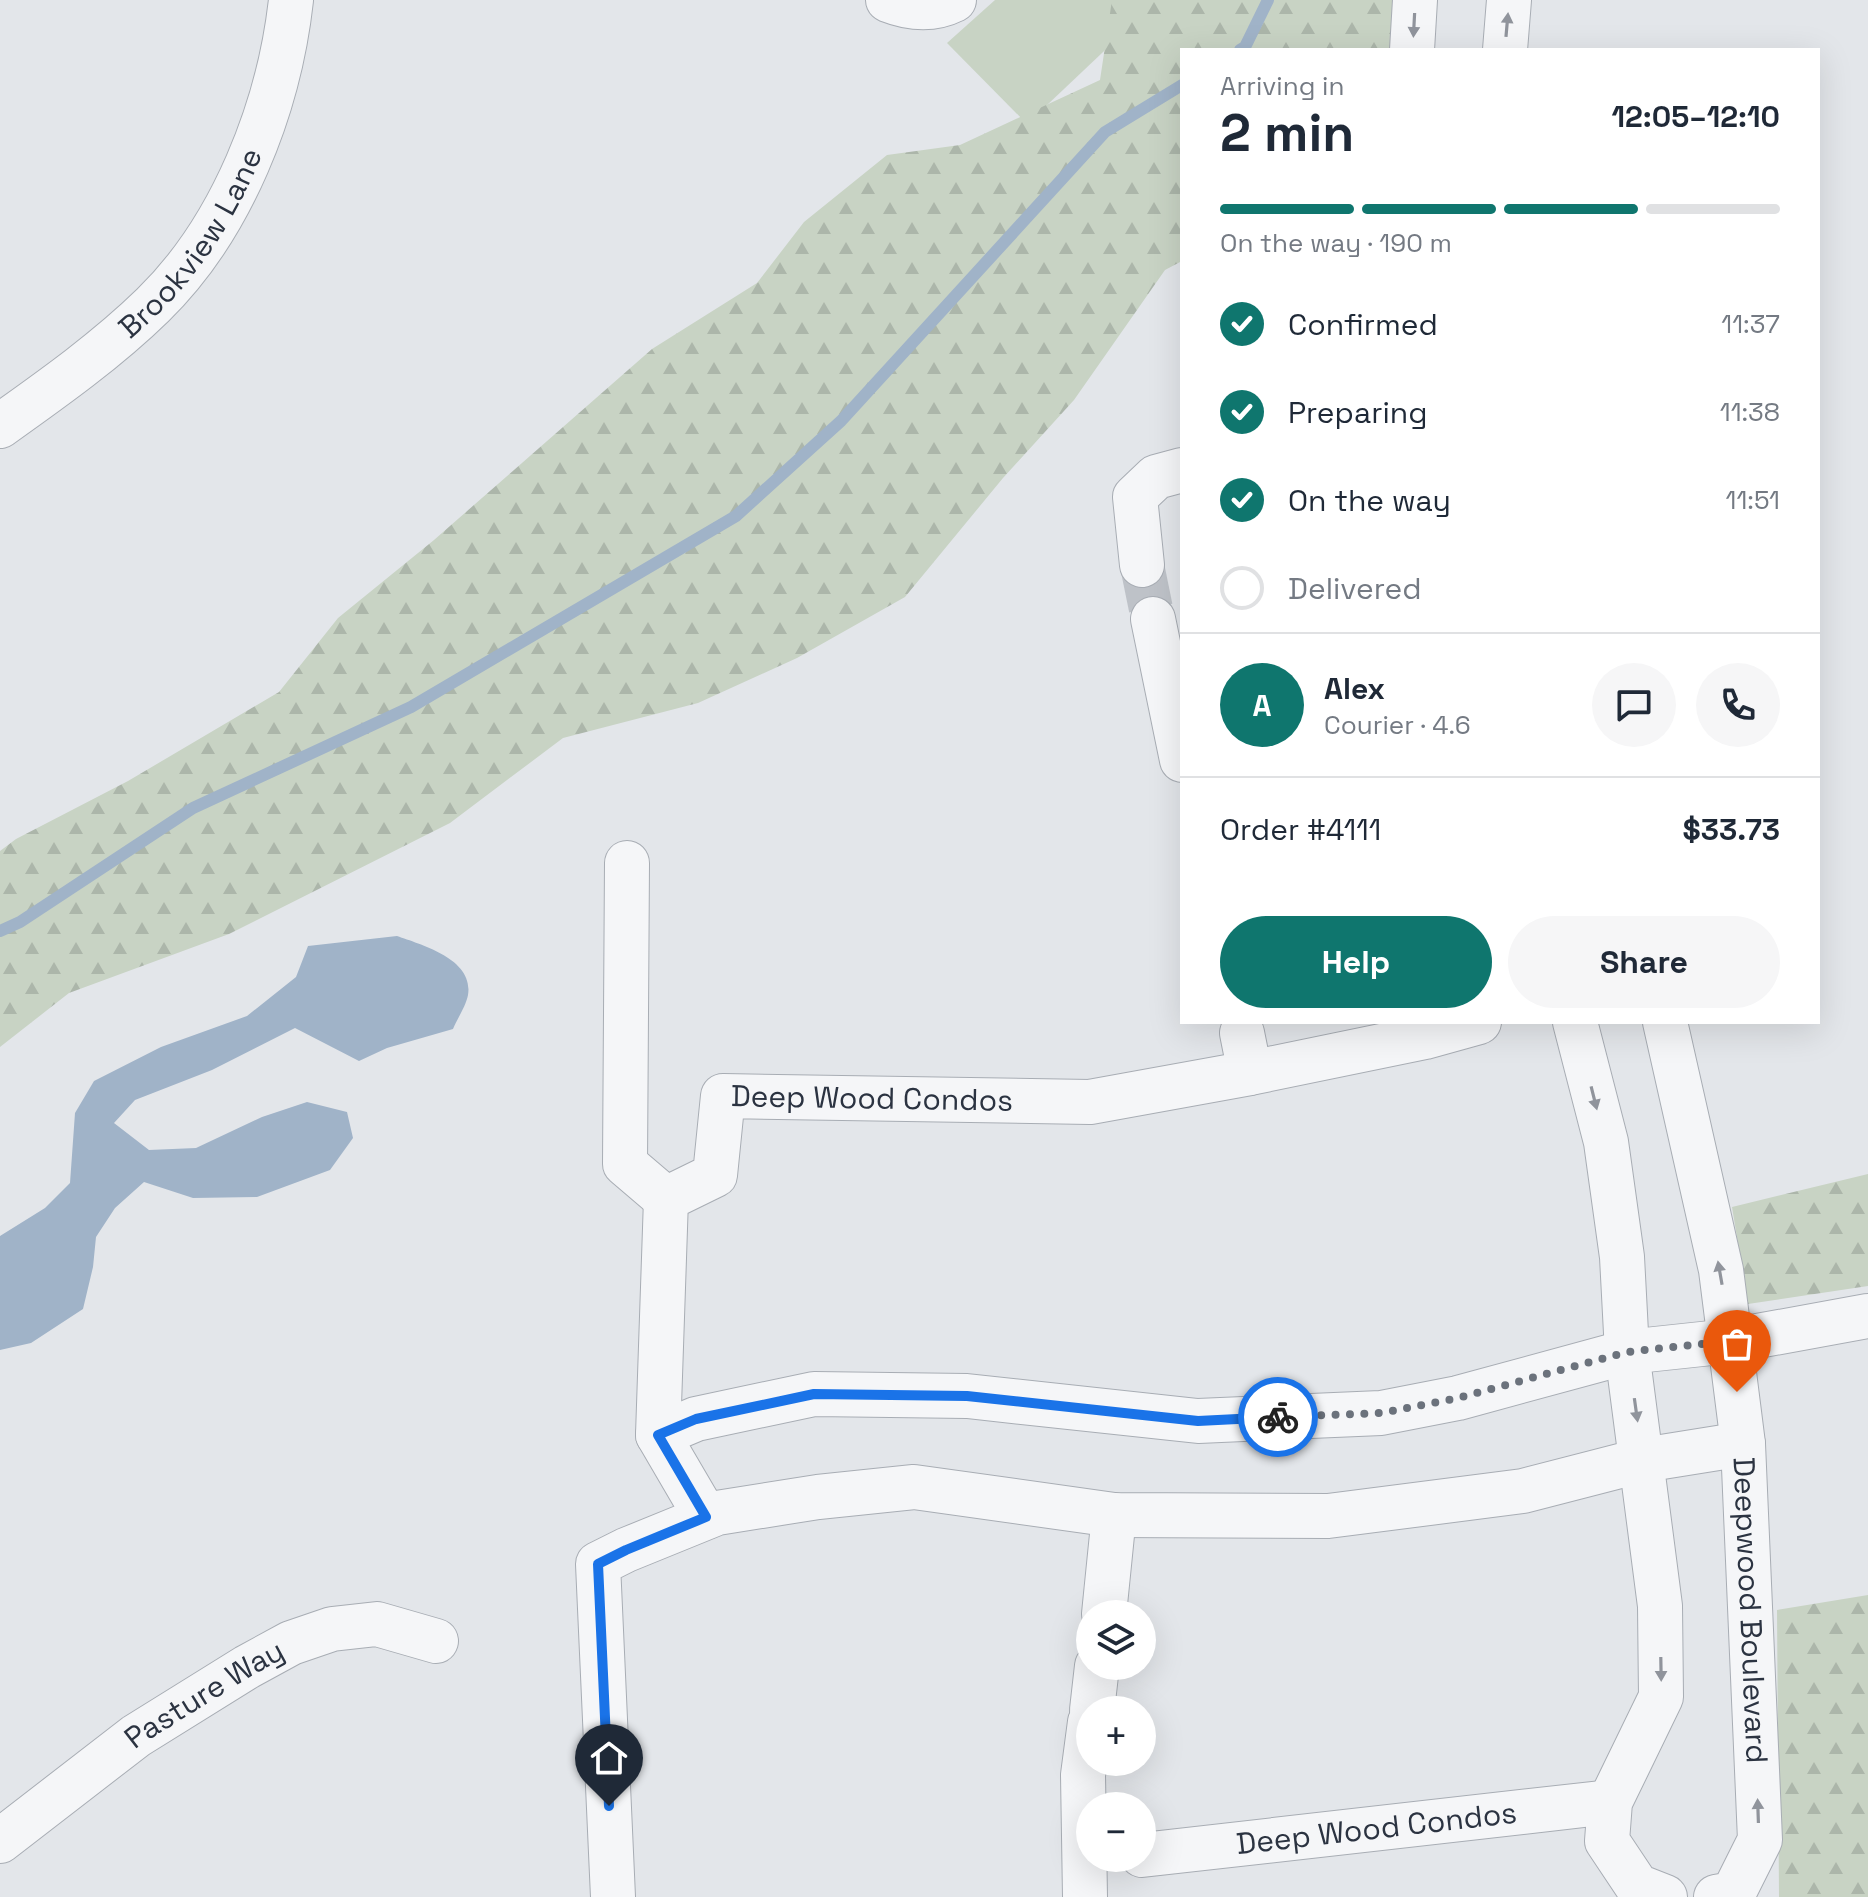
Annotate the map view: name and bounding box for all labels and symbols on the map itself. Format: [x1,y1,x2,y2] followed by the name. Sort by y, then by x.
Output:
[1501,12,1514,37] one-way arrow
[1407,13,1420,38] one-way arrow
[110,142,271,347] street label: Brookview Lane
[731,1076,1013,1120] street label: Deep Wood Condos
[1589,1085,1601,1110] one-way arrow
[1714,1260,1726,1285] one-way arrow
[1703,1310,1771,1392] pin
[1238,1377,1318,1457] courier
[1630,1398,1643,1423] one-way arrow
[1725,1456,1777,1764] street label: Deepwood Boulevard
[116,1631,291,1757] street label: Pasture Way
[1655,1657,1667,1682] one-way arrow
[575,1724,643,1806] pin
[1234,1793,1519,1863] street label: Deep Wood Condos
[1752,1798,1765,1823] one-way arrow

